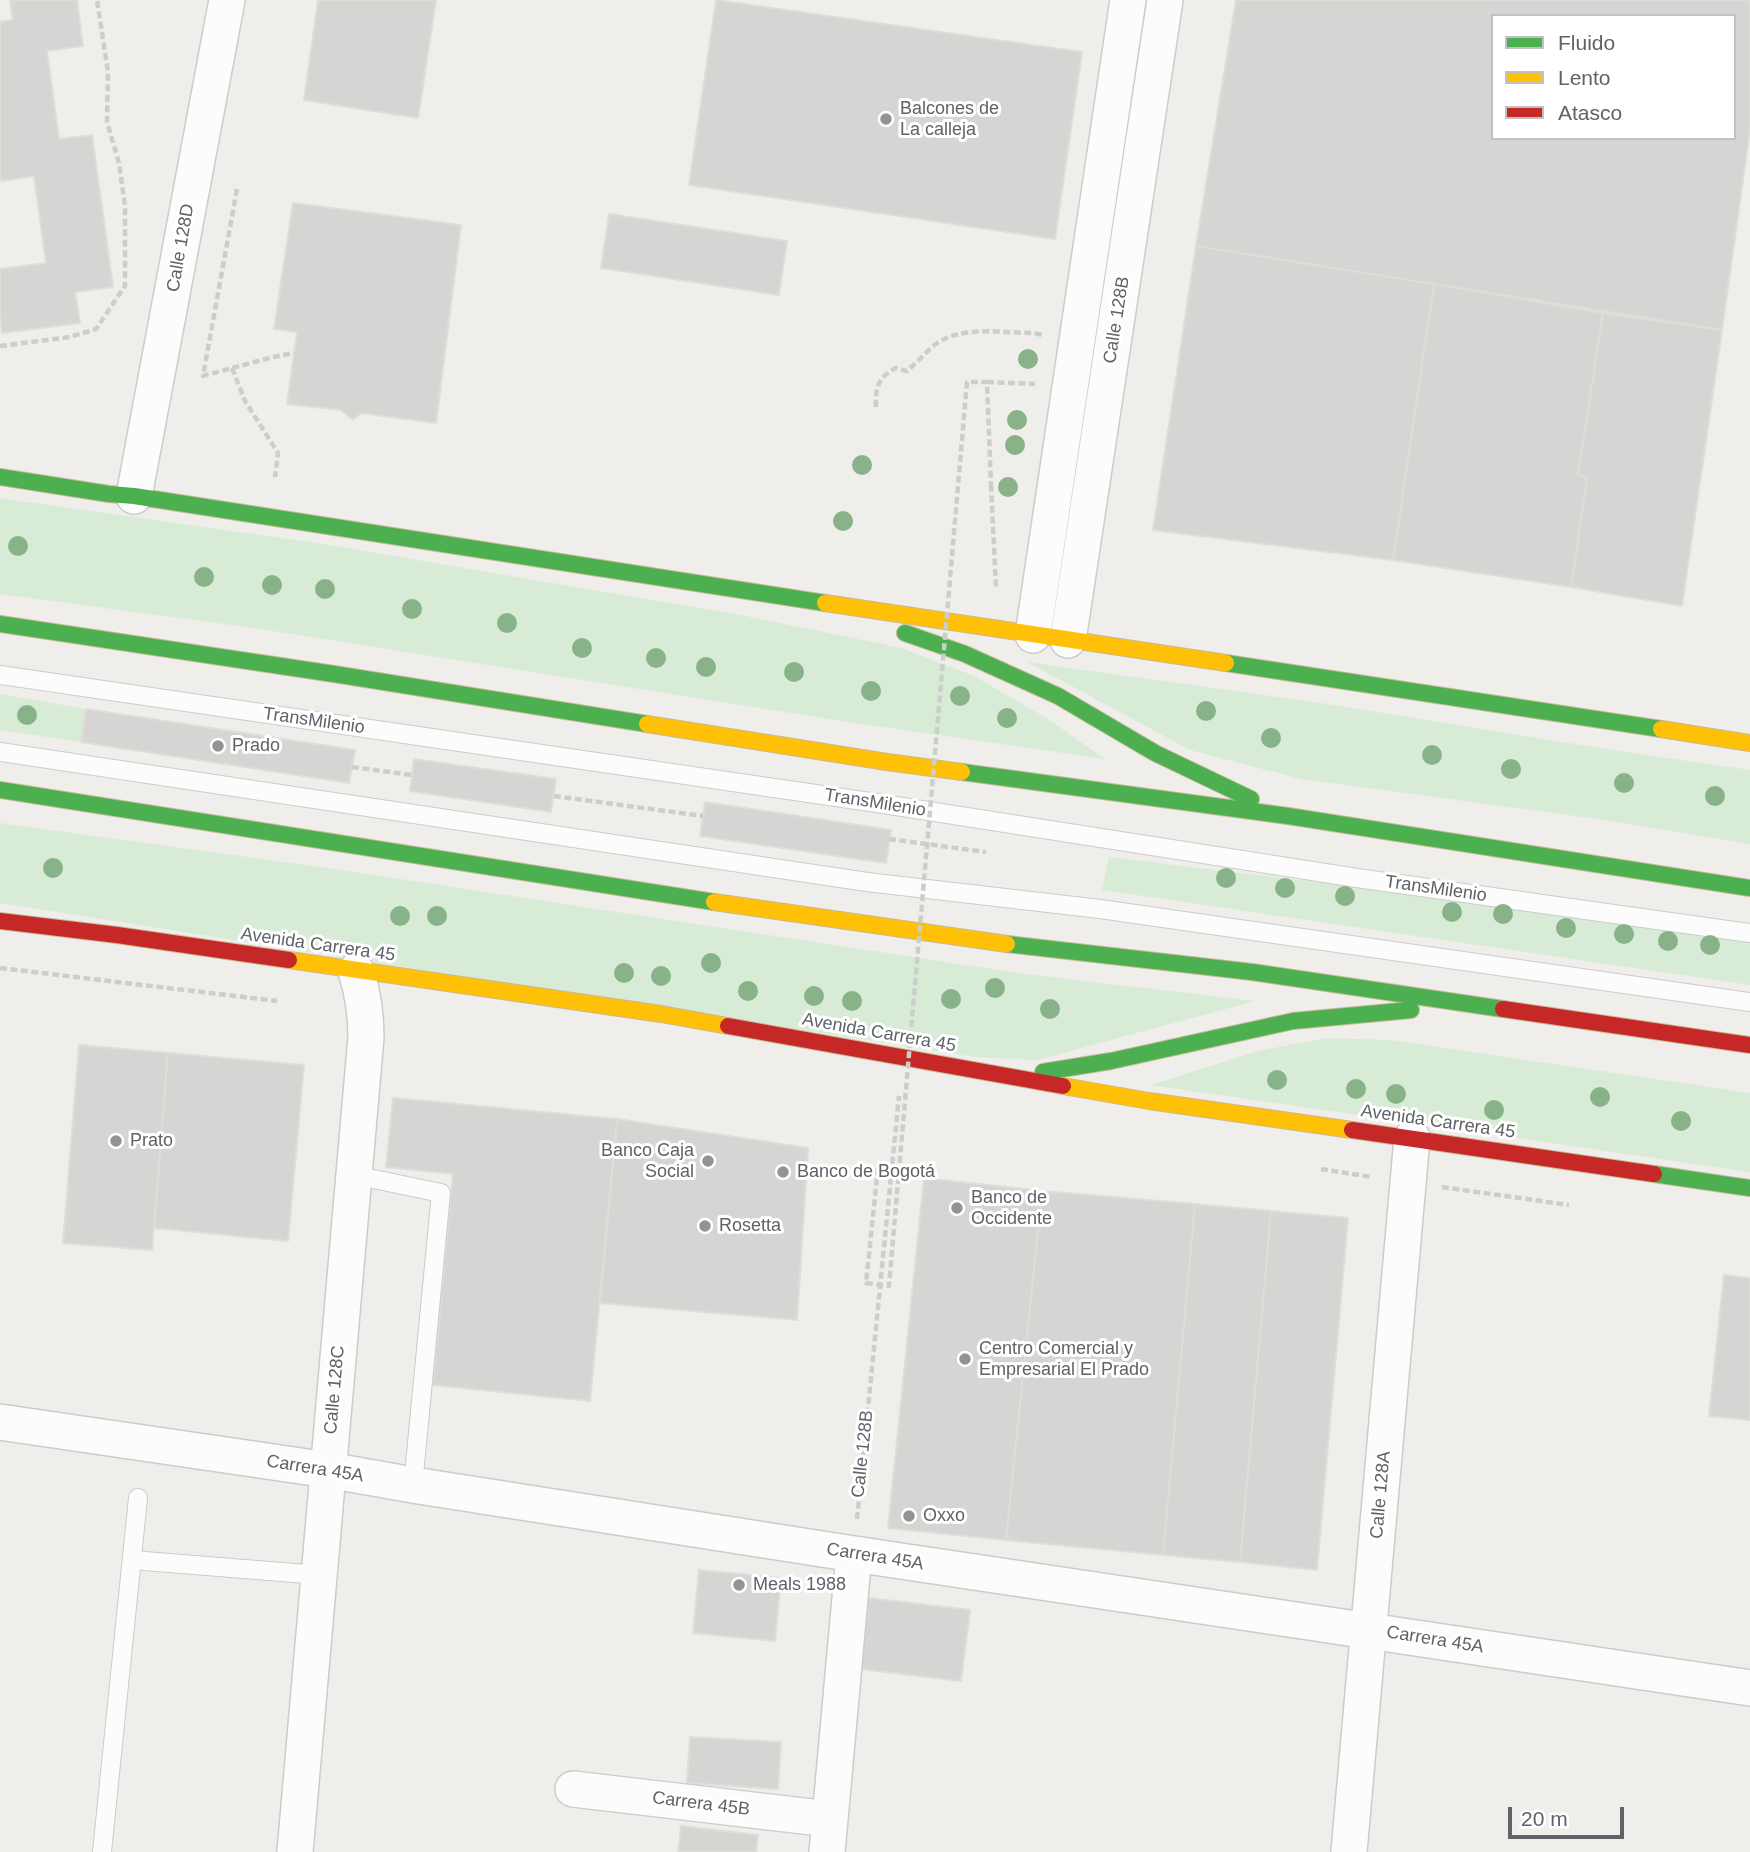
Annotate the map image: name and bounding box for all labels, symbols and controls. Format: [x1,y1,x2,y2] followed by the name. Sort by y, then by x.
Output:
[1491,14,1736,140] legend
[1558,31,1615,54] text: Fluido
[1558,66,1611,89] text: Lento
[900,98,999,140] place label: Balcones de La calleja
[1558,101,1622,124] text: Atasco
[878,111,894,127] marker: Balcones de La calleja
[163,202,199,294] street label: Calle 128D
[1099,275,1135,365] street label: Calle 128B
[262,703,366,739] street label: TransMilenio
[232,735,280,757] place label: Prado
[210,738,226,754] marker: Prado
[823,784,927,822] street label: TransMilenio
[1384,871,1488,907] street label: TransMilenio
[239,923,397,967] street label: Avenida Carrera 45
[800,1009,958,1057] street label: Avenida Carrera 45
[1359,1100,1517,1144] street label: Avenida Carrera 45
[130,1130,173,1152] place label: Prato
[108,1133,124,1149] marker: Prato
[601,1140,694,1182] place label: Banco Caja Social
[700,1153,716,1169] marker: Banco Caja Social
[797,1161,935,1183] place label: Banco de Bogotá
[775,1164,791,1180] marker: Banco de Bogotá
[971,1187,1052,1230] place label: Banco de Occidente
[949,1200,965,1216] marker: Banco de Occidente
[719,1215,781,1237] place label: Rosetta
[697,1218,713,1234] marker: Rosetta
[979,1338,1149,1380] place label: Centro Comercial y Empresarial El Prado
[320,1345,350,1435] street label: Calle 128C
[957,1351,973,1367] marker: Centro Comercial y Empresarial El Prado
[848,1409,878,1499] street label: Calle 128B
[1366,1450,1396,1540] street label: Calle 128A
[265,1451,365,1487] street label: Carrera 45A
[923,1505,965,1527] place label: Oxxo
[901,1508,917,1524] marker: Oxxo
[825,1539,925,1575] street label: Carrera 45A
[753,1574,846,1596] place label: Meals 1988
[731,1577,747,1593] marker: Meals 1988
[1385,1622,1485,1658] street label: Carrera 45A
[651,1787,751,1821] street label: Carrera 45B
[1512,1792,1628,1836] scale bar
[1521,1807,1568,1830] text: 20 m

